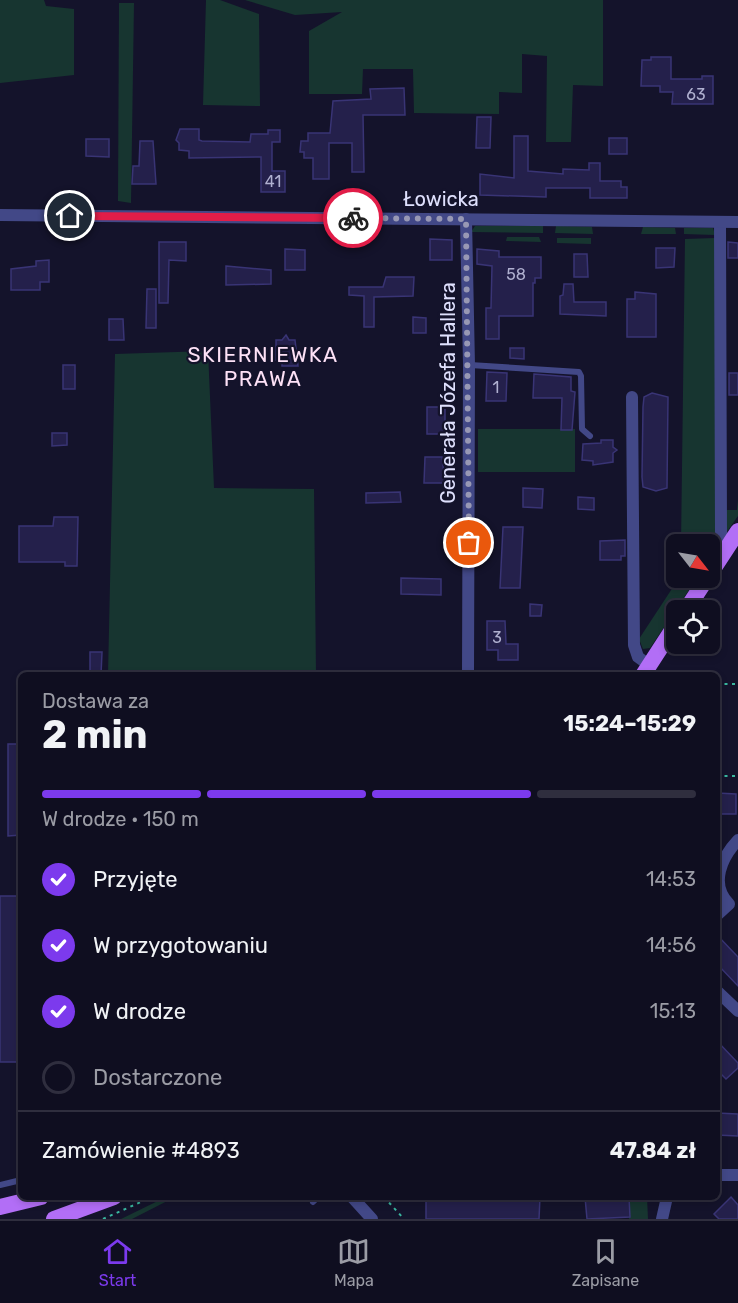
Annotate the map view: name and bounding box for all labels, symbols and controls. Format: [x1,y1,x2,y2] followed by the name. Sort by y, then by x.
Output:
[686,85,706,104] house number: 63
[265,172,281,191] house number: 41
[403,187,479,211] street label: Łowicka
[323,188,383,248] courier
[44,190,95,241] pin
[53,199,86,232] icon: home
[337,202,370,235] icon: bike
[506,265,526,284] house number: 58
[436,282,460,504] street label: Generała Józefa Hallera
[188,342,338,391] district label: SKIERNIEWKA PRAWA
[493,378,499,397] house number: 1
[443,517,494,568] pin
[452,526,485,559] icon: bag
[666,534,720,588] north arrow
[666,534,720,654] map controls
[666,600,720,654] button: locate
[492,628,502,647] house number: 3
[42,689,149,713] text: Dostawa za
[563,710,696,737] text: 15:24–15:29
[42,712,148,758] text: 2 min
[42,807,199,831] text: W drodze · 150 m
[42,863,75,896] icon: check
[93,866,178,893] text: Przyjęte
[646,867,696,891] text: 14:53
[42,929,75,962] icon: check
[93,932,268,959] text: W przygotowaniu
[646,933,696,957] text: 14:56
[42,995,75,1028] icon: check
[93,998,186,1025] text: W drodze
[650,999,696,1023] text: 15:13
[93,1064,222,1091] text: Dostarczone
[42,1137,240,1164] text: Zamówienie #4893
[610,1137,696,1164] text: 47.84 zł
[99,1235,136,1290] tab: Start
[334,1235,374,1290] tab: Mapa
[572,1235,639,1290] tab: Zapisane

